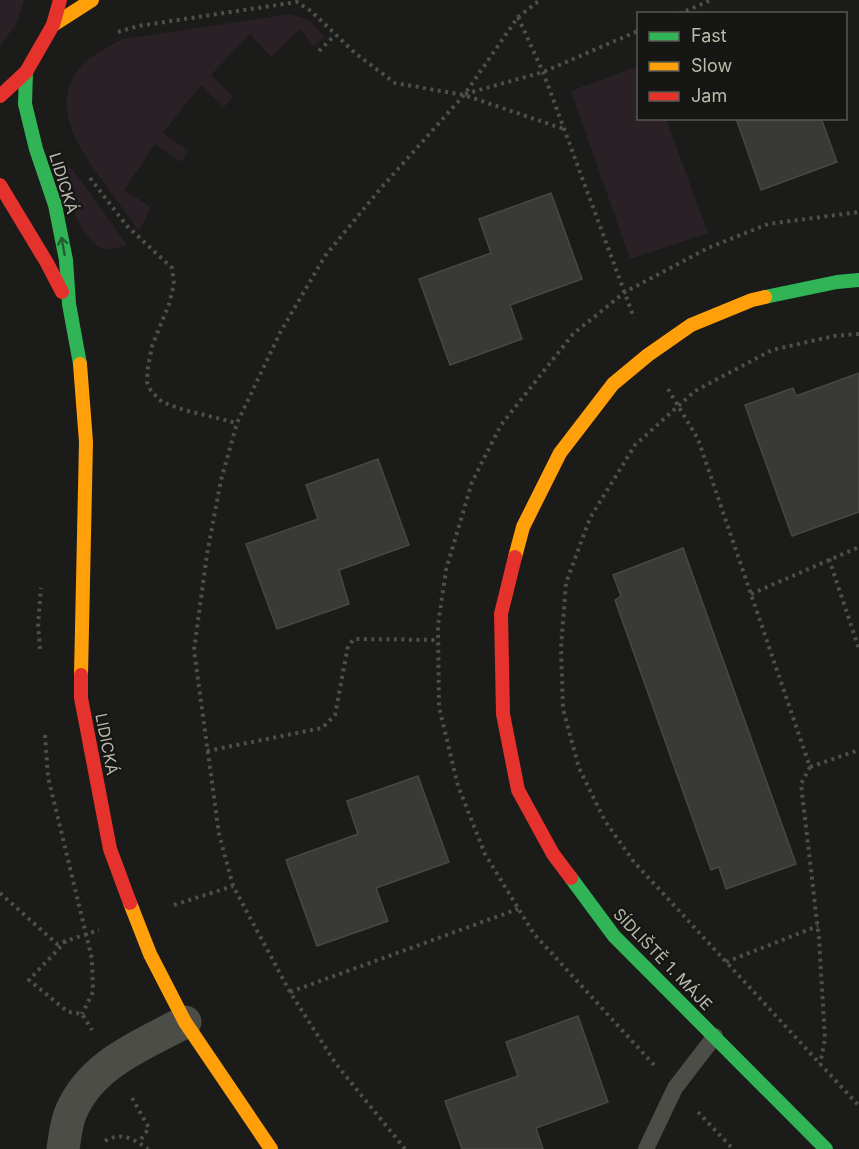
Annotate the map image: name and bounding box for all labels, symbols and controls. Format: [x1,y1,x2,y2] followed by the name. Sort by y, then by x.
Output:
[637,12,847,120] legend
[691,25,727,46] text: Fast
[691,55,732,76] text: Slow
[691,85,727,106] text: Jam
[45,150,83,216] street label: LIDICKÁ
[57,237,68,256] one-way arrow
[91,711,123,777] street label: LIDICKÁ
[609,904,717,1014] street label: SÍDLIŠTĚ 1. MÁJE

